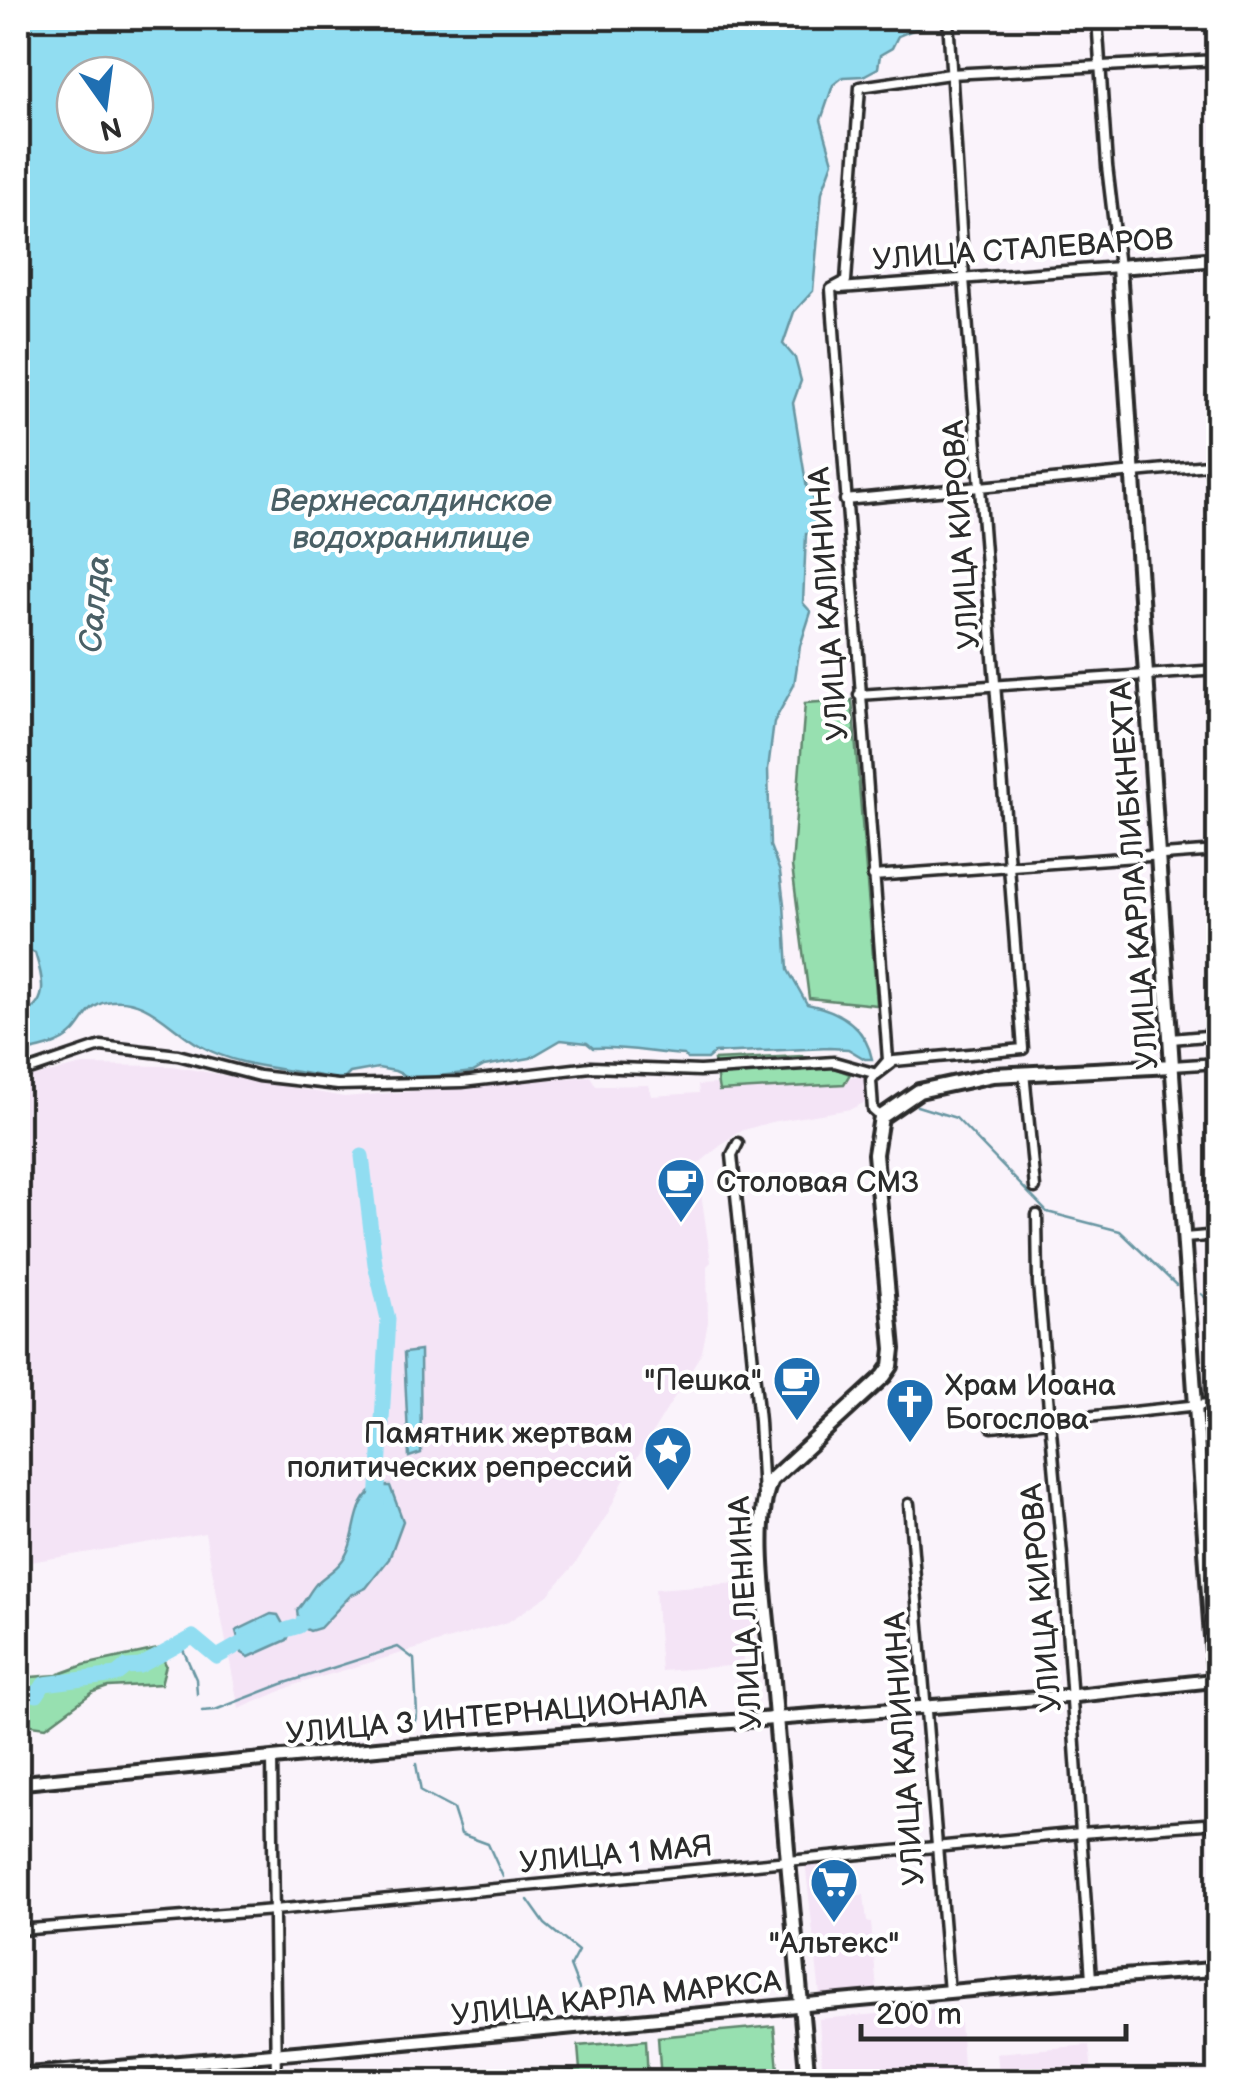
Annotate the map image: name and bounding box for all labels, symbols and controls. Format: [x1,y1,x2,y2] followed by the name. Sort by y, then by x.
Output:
[55,55,155,155] north arrow
[96,109,125,146] text: N
[871,222,1175,278] street label: УЛИЦА СТАЛЕВАРОВ
[936,418,988,651] street label: УЛИЦА КИРОВА
[801,465,857,742] street label: УЛИЦА КАЛИНИНА
[270,482,552,558] water label: Верхнесалдинское водохранилище
[72,554,119,654] water label: Салда
[1103,680,1167,1071] street label: УЛИЦА КАРЛА ЛИБКНЕХТА
[655,1156,707,1224] cafe icon: Столовая СМЗ
[716,1165,919,1201] place label: Столовая СМЗ
[771,1354,823,1422] cafe icon: "Пешка"
[644,1363,762,1399] place label: "Пешка"
[945,1368,1116,1438] place label: Храм Иоана Богослова
[884,1376,936,1444] church icon: Храм Иоана Богослова
[287,1416,633,1486] place label: Памятник жертвам политических репрессий
[642,1424,694,1492] place icon: Памятник жертвам политических репрессий
[1014,1481,1070,1714] street label: УЛИЦА КИРОВА
[722,1495,770,1731] street label: УЛИЦА ЛЕНИНА
[877,1610,933,1887] street label: УЛИЦА КАЛИНИНА
[284,1680,709,1752] street label: УЛИЦА 3 ИНТЕРНАЦИОНАЛА
[518,1829,714,1881] street label: УЛИЦА 1 МАЯ
[808,1856,860,1924] supermarket icon: "Альтекс"
[769,1926,899,1962] place label: "Альтекс"
[449,1964,784,2034] street label: УЛИЦА КАРЛА МАРКСА
[861,1979,1126,2041] scale bar
[876,1997,962,2033] text: 200 m

